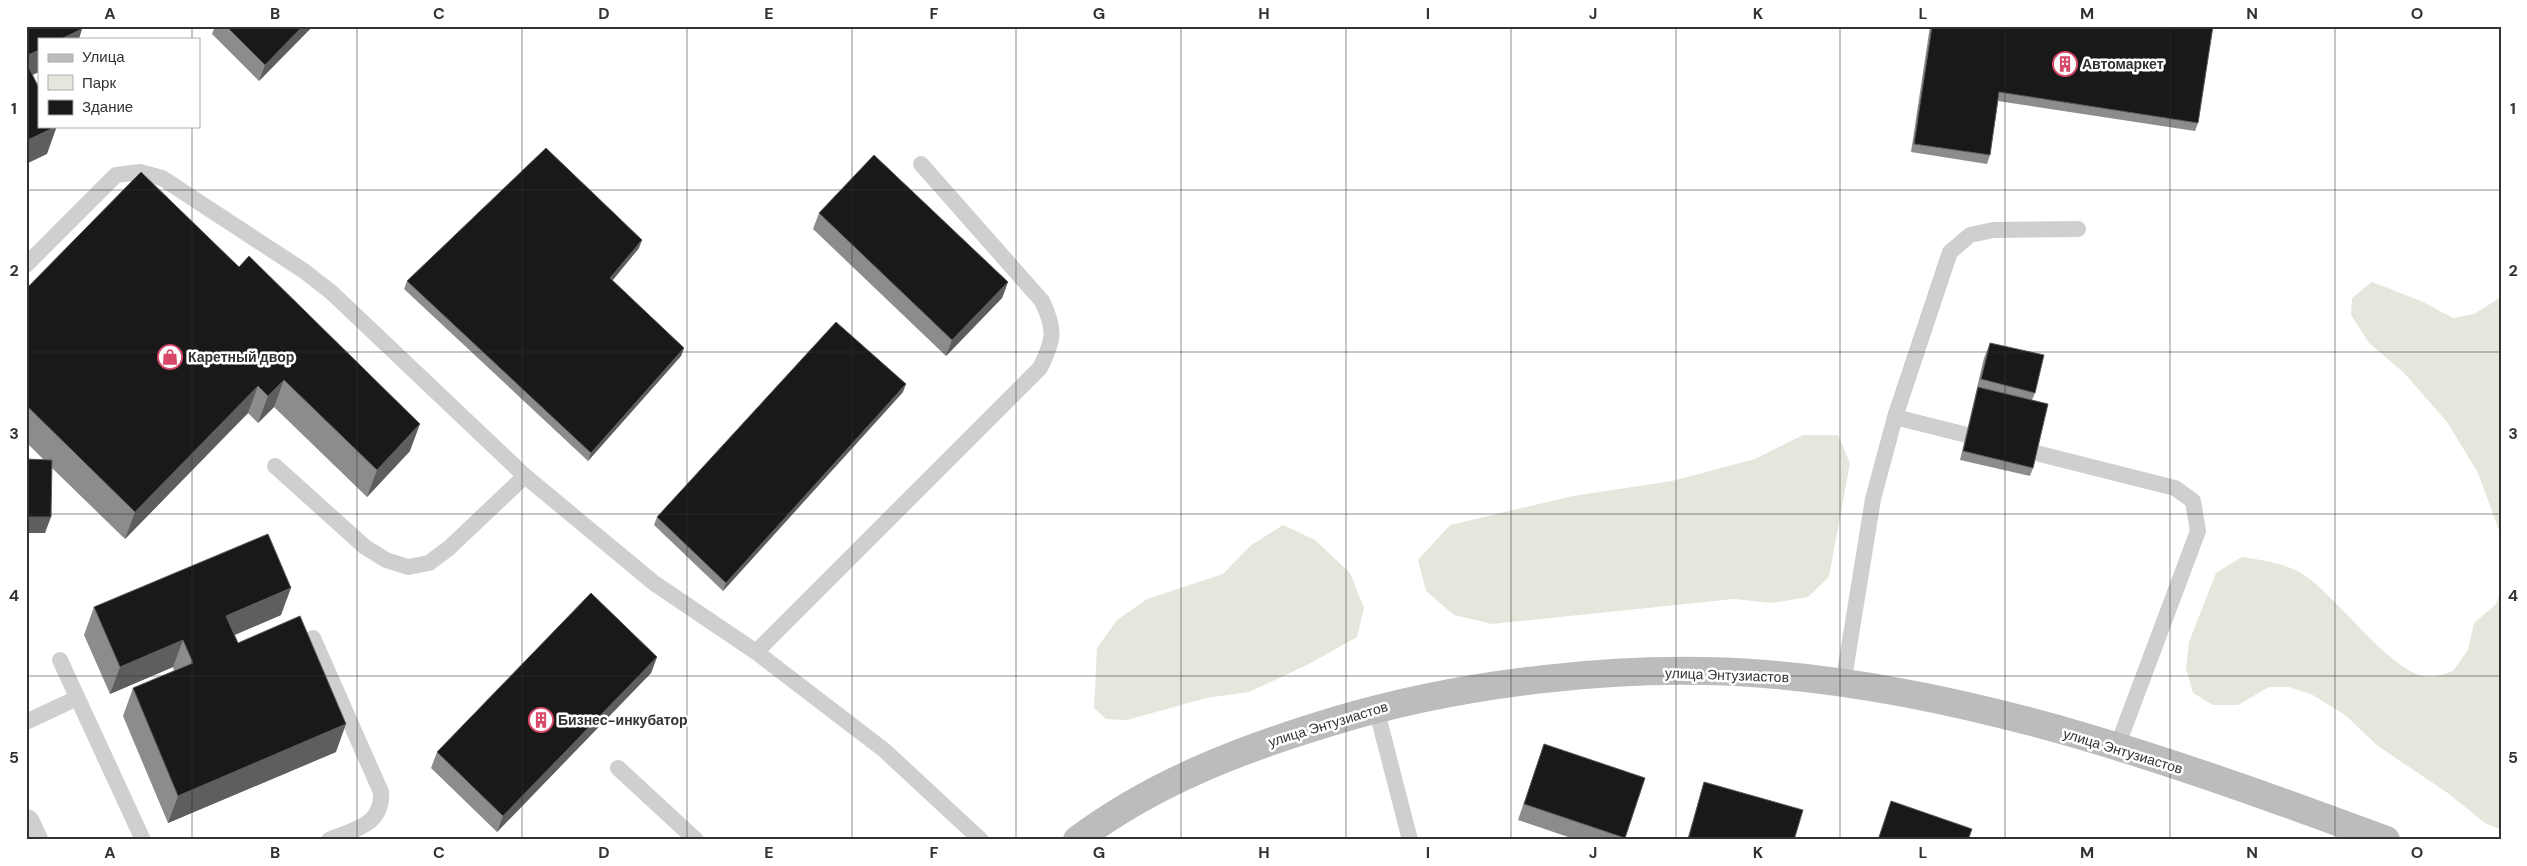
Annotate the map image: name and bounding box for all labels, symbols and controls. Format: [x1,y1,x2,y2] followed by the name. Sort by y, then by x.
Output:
[104,3,116,24] text: A
[270,3,280,24] text: B
[433,3,445,24] text: C
[598,3,610,24] text: D
[764,3,774,24] text: E
[930,3,939,24] text: F
[1093,3,1105,24] text: G
[1258,3,1270,24] text: H
[1426,3,1430,24] text: I
[1589,3,1597,24] text: J
[1753,3,1764,24] text: K
[1919,3,1928,24] text: L
[2080,3,2094,24] text: M
[2246,3,2258,24] text: N
[2411,3,2423,24] text: O
[38,38,200,128] legend
[82,47,125,67] text: Улица
[2052,51,2078,77] building icon: Автомаркет
[2082,55,2164,73] place label: Автомаркет
[82,73,116,93] text: Парк
[82,97,133,117] text: Здание
[11,98,17,119] text: 1
[2510,98,2516,119] text: 1
[9,260,19,281] text: 2
[2508,260,2518,281] text: 2
[157,344,183,370] shop icon: Каретный двор
[188,348,294,366] place label: Каретный двор
[9,423,19,444] text: 3
[2508,423,2518,444] text: 3
[9,585,19,606] text: 4
[2508,585,2518,606] text: 4
[1665,664,1789,686] street label: улица Энтузиастов
[1266,697,1390,751] street label: улица Энтузиастов
[528,707,554,733] building icon: Бизнес-инкубатор
[558,711,688,729] place label: Бизнес-инкубатор
[2061,724,2185,778] street label: улица Энтузиастов
[9,747,19,768] text: 5
[2508,747,2518,768] text: 5
[104,842,116,863] text: A
[270,842,280,863] text: B
[433,842,445,863] text: C
[598,842,610,863] text: D
[764,842,774,863] text: E
[930,842,939,863] text: F
[1093,842,1105,863] text: G
[1258,842,1270,863] text: H
[1426,842,1430,863] text: I
[1589,842,1597,863] text: J
[1753,842,1764,863] text: K
[1919,842,1928,863] text: L
[2080,842,2094,863] text: M
[2246,842,2258,863] text: N
[2411,842,2423,863] text: O

